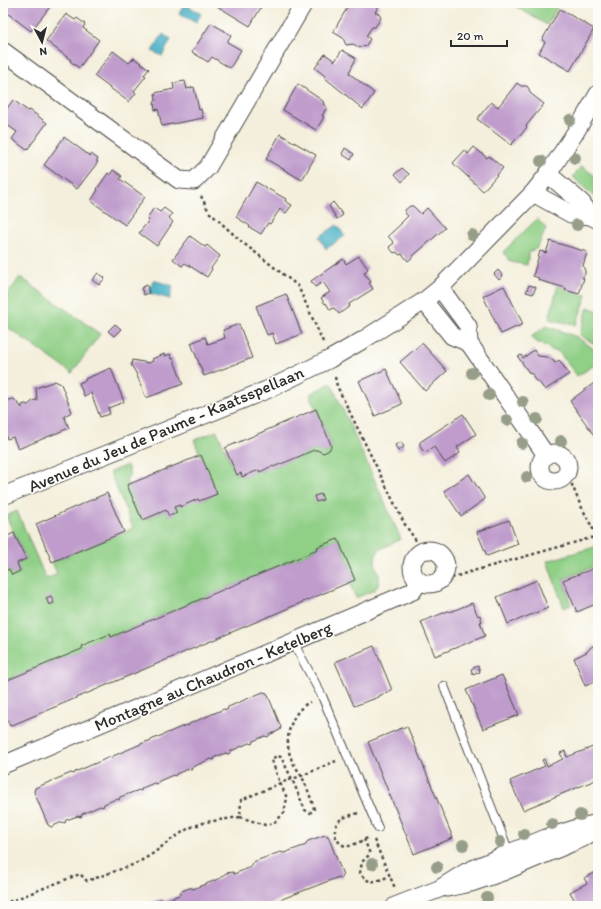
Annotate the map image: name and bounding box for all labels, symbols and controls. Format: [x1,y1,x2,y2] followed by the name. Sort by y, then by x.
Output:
[22,22,62,62] north arrow
[451,22,507,48] scale bar
[457,29,484,43] text: 20 m
[39,45,48,58] text: N
[25,362,307,496] street label: Avenue du Jeu de Paume - Kaatsspellaan
[91,617,335,735] street label: Montagne au Chaudron - Ketelberg

